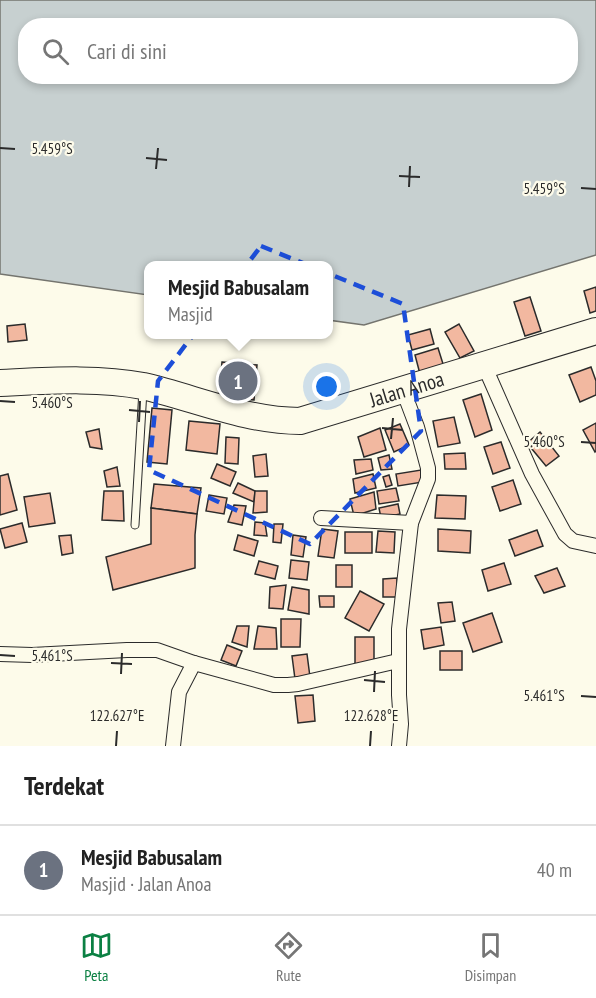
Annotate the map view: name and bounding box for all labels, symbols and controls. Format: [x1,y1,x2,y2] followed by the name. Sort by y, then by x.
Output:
[18,18,578,84] search box
[39,35,72,68] icon: search
[87,37,167,65] text: Cari di sini
[31,139,73,158] text: 5.459°S
[523,179,565,198] text: 5.459°S
[144,261,333,339] popup
[168,273,309,301] text: Mesjid Babusalam
[168,301,213,327] text: Masjid
[218,358,258,404] pin: 1
[365,365,447,413] street label: Jalan Anoa
[312,372,341,401] your location
[31,393,73,412] text: 5.460°S
[523,432,565,451] text: 5.460°S
[31,646,73,665] text: 5.461°S
[523,686,565,705] text: 5.461°S
[90,706,144,725] text: 122.627°E
[344,706,398,725] text: 122.628°E
[24,769,104,802] text: Terdekat
[81,843,222,871] text: Mesjid Babusalam
[39,857,48,883] text: 1
[537,857,572,883] text: 40 m
[81,871,211,897] text: Masjid · Jalan Anoa
[80,929,113,985] tab: Peta
[272,929,305,985] tab: Rute
[465,929,516,985] tab: Disimpan

